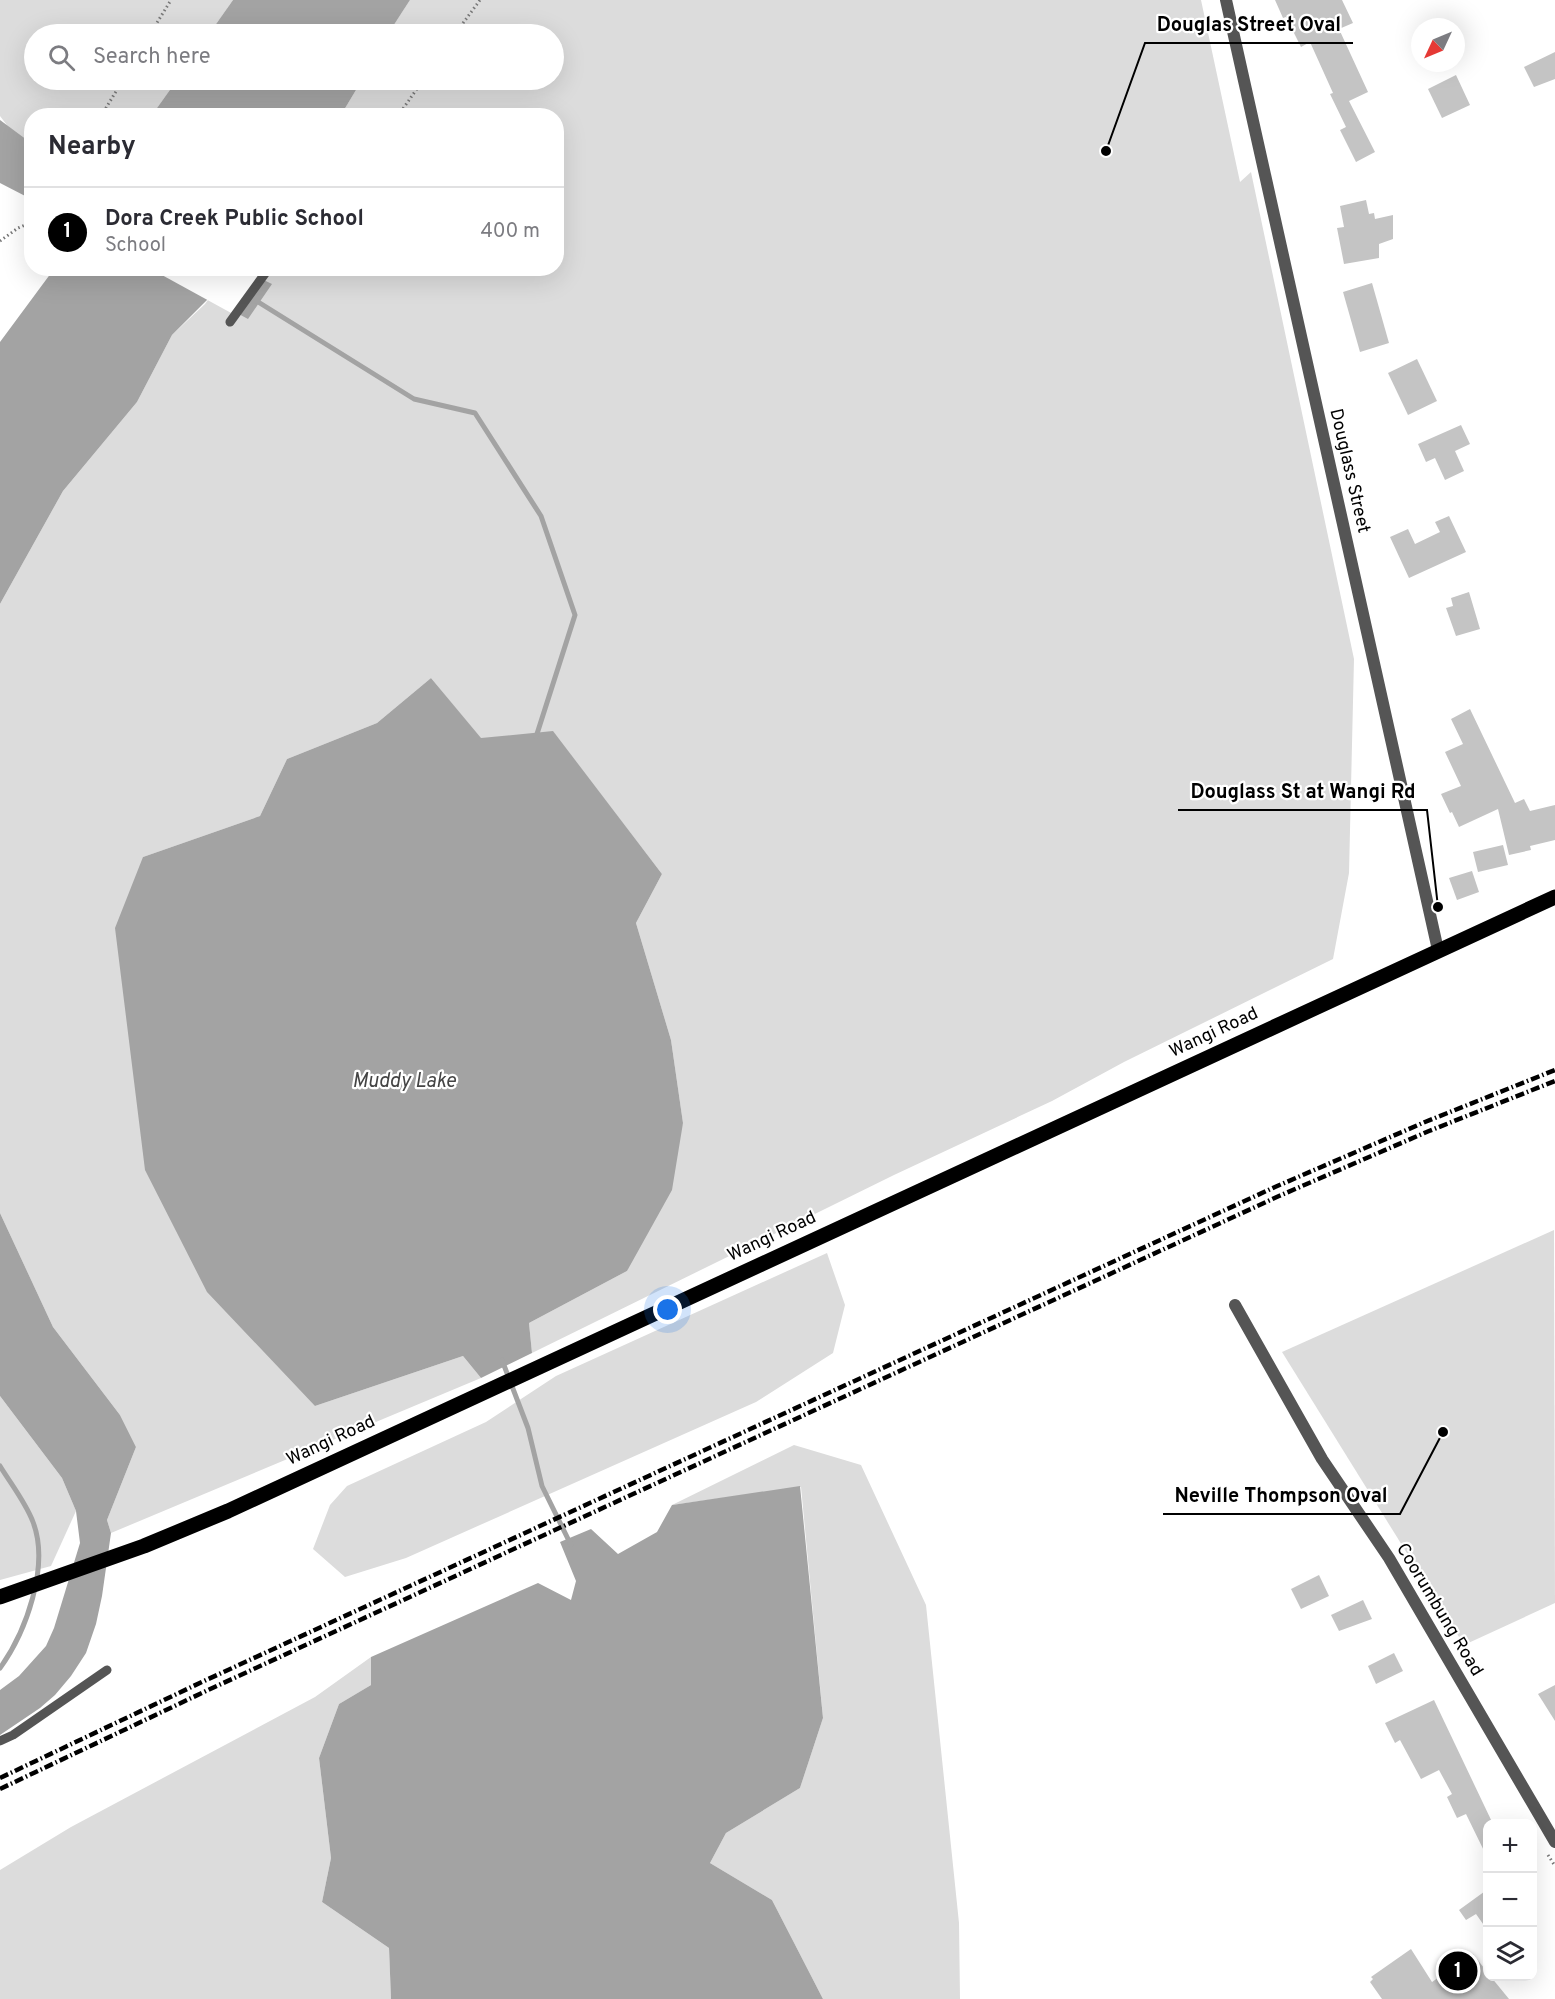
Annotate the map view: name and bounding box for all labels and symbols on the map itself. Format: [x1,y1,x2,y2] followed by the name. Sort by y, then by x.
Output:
[1145,5,1353,43] callout: Douglas Street Oval
[1157,13,1341,39] text: Douglas Street Oval
[1411,18,1465,72] north arrow
[1323,406,1375,536] street label: Douglass Street
[1178,772,1427,810] callout: Douglass St at Wangi Rd
[1191,780,1415,806] text: Douglass St at Wangi Rd
[1166,1002,1262,1064] street label: Wangi Road
[352,1069,457,1095] water label: Muddy Lake
[724,1206,820,1268] street label: Wangi Road
[653,1295,682,1324] your location
[283,1410,379,1472] street label: Wangi Road
[1163,1476,1400,1514] callout: Neville Thompson Oval
[1174,1484,1388,1510] text: Neville Thompson Oval
[1390,1539,1488,1681] street label: Coorumbung Road
[1438,1948,1478,1994] pin: 1

